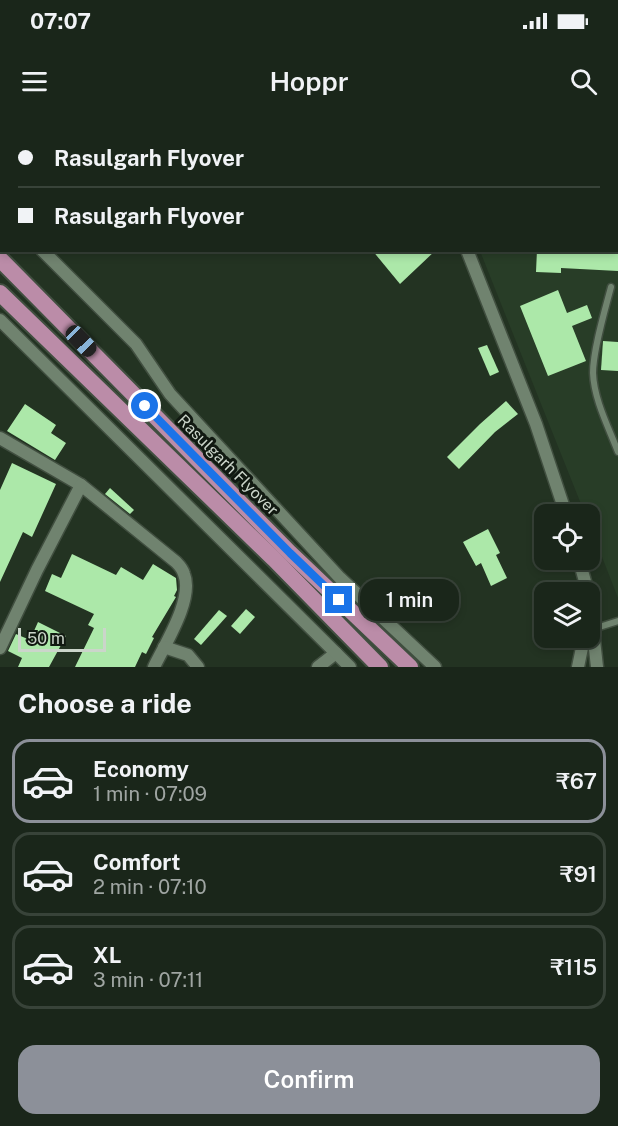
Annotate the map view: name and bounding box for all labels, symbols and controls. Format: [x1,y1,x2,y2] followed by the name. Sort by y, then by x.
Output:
[30,8,91,34] text: 07:07
[18,65,51,98] icon: menu
[269,65,349,97] text: Hoppr
[567,65,600,98] icon: search
[54,145,244,171] text: Rasulgarh Flyover
[54,203,244,229] text: Rasulgarh Flyover
[62,322,100,360] car
[131,392,158,419] route start
[174,411,282,519] street label: Rasulgarh Flyover
[534,504,600,648] map controls
[534,504,600,570] button: locate
[360,579,459,621] callout: 1 min
[534,582,600,648] button: layers
[325,586,352,613] route end
[386,588,433,612] text: 1 min
[18,625,106,652] scale bar
[27,629,65,648] text: 50 m
[18,687,192,719] text: Choose a ride
[21,754,75,808] icon: car
[93,756,189,782] text: Economy
[556,768,597,794] text: ₹67
[93,782,207,806] text: 1 min · 07:09
[21,847,75,901] icon: car
[93,849,180,875] text: Comfort
[560,861,597,887] text: ₹91
[93,875,207,899] text: 2 min · 07:10
[21,940,75,994] icon: car
[93,942,121,968] text: XL
[551,954,597,980] text: ₹115
[93,968,203,992] text: 3 min · 07:11
[18,1045,600,1114] button: Confirm

